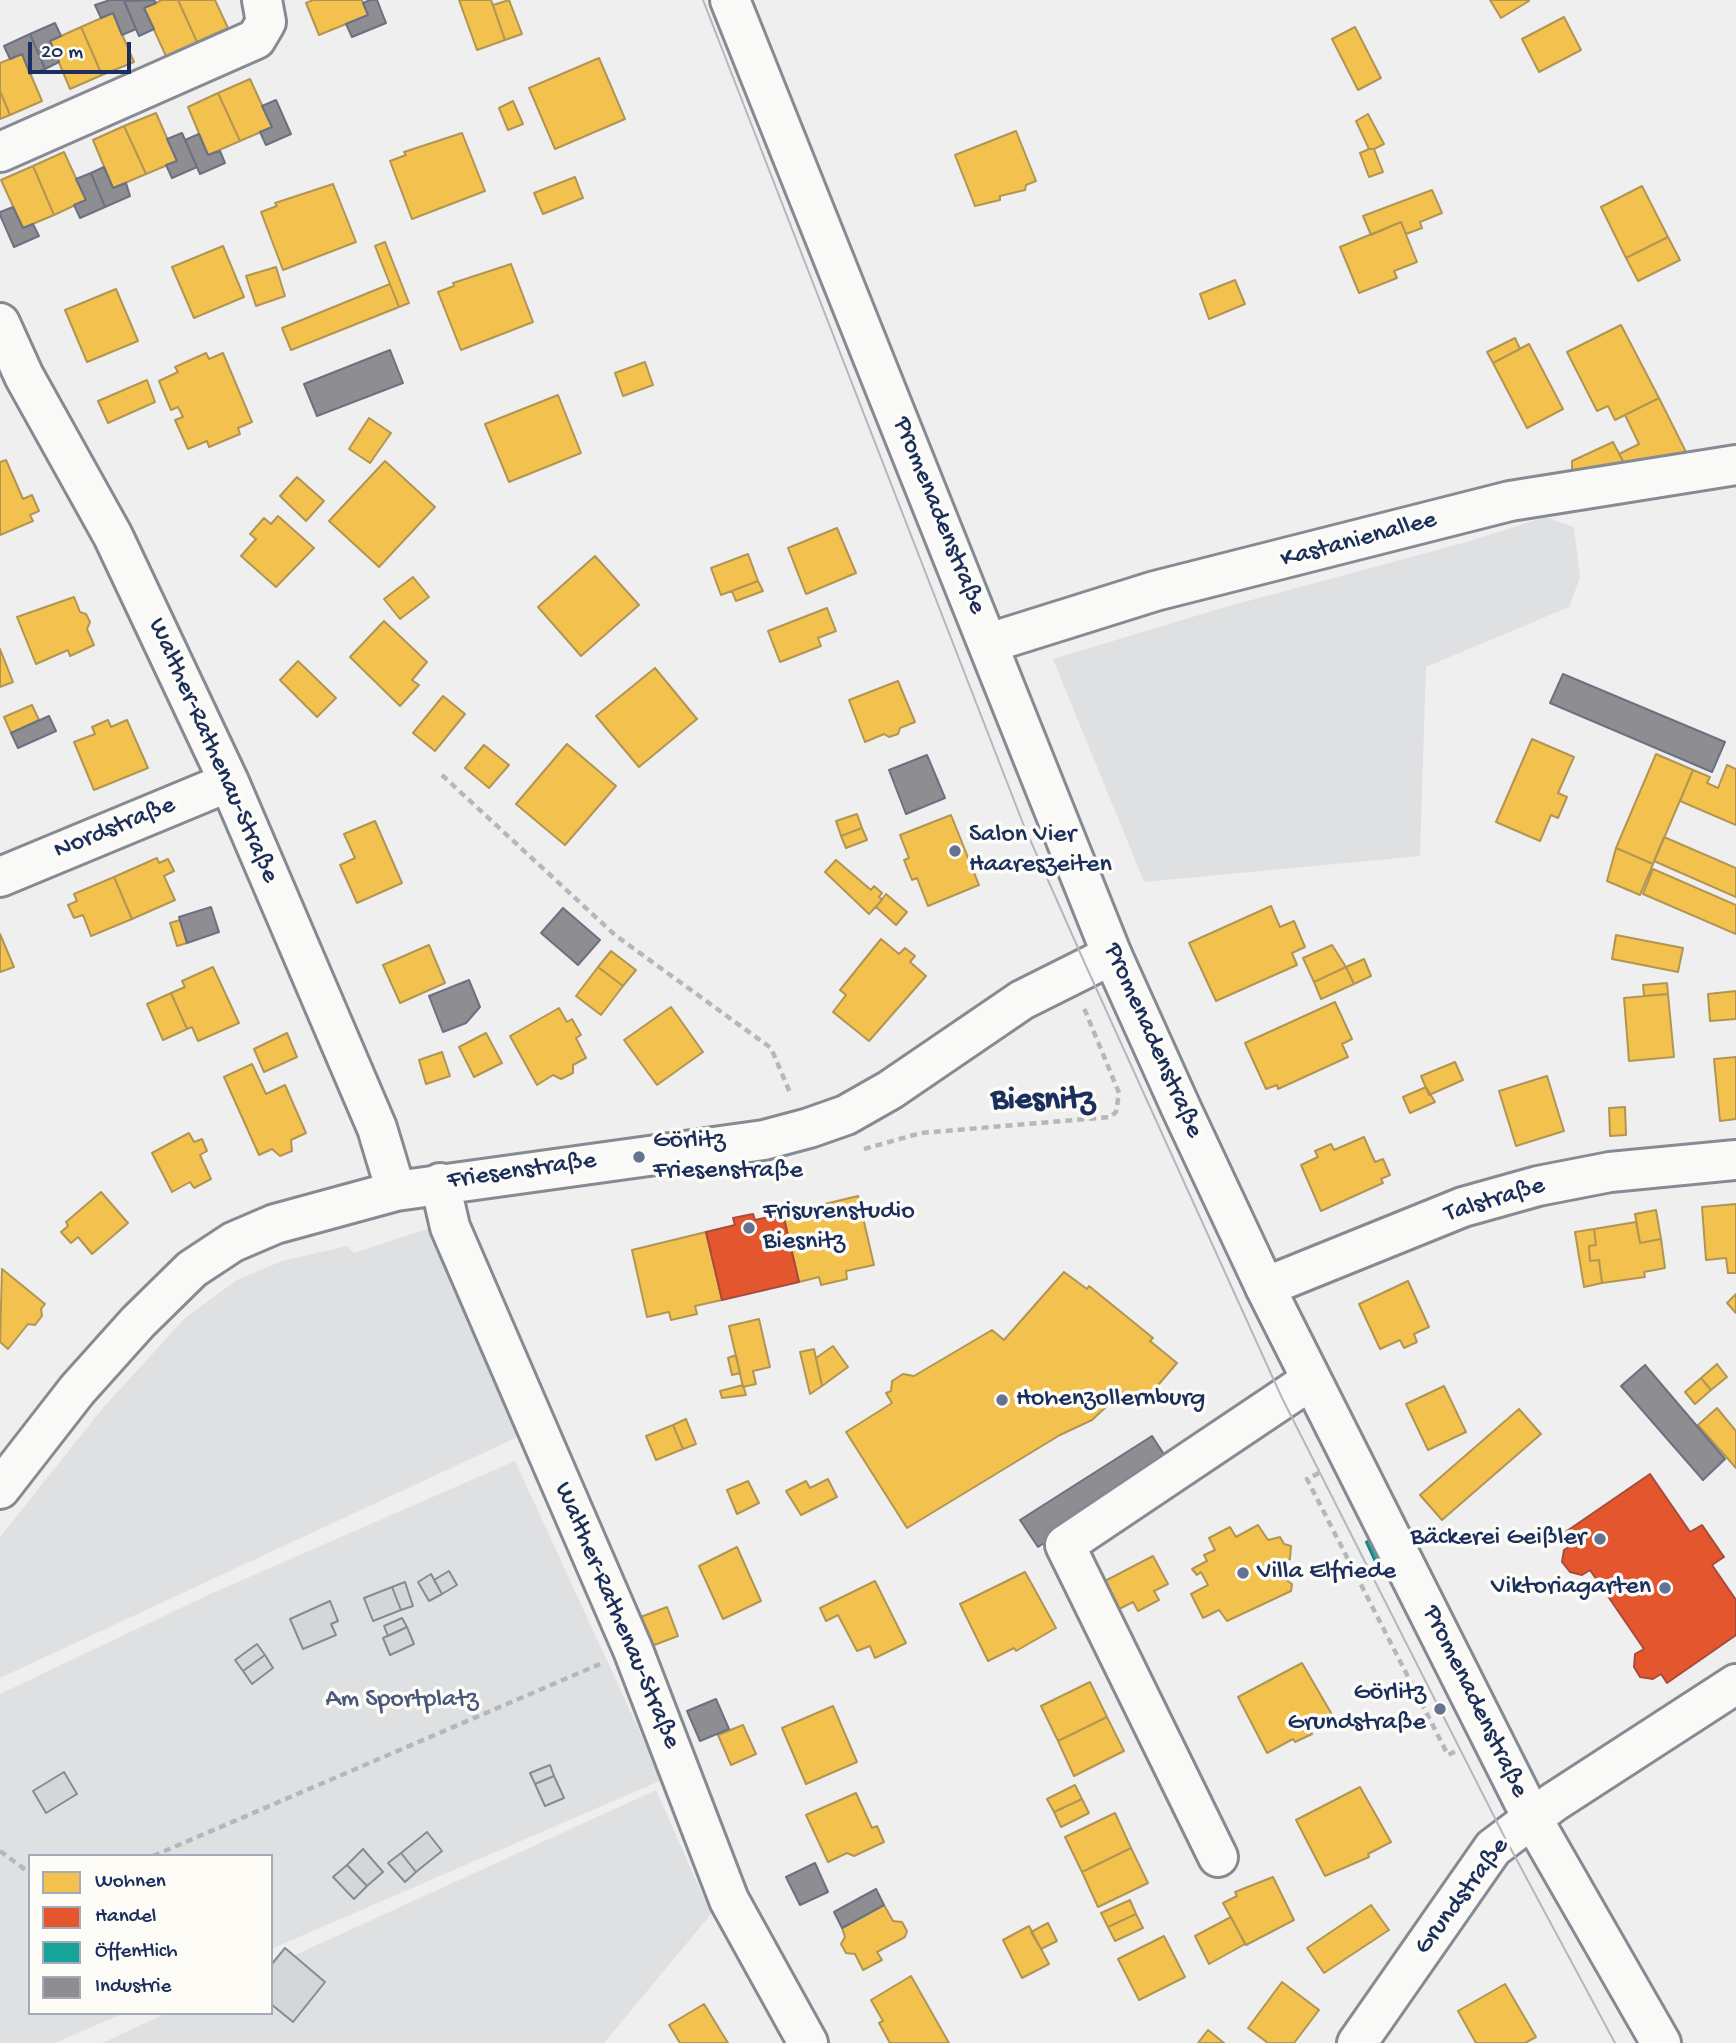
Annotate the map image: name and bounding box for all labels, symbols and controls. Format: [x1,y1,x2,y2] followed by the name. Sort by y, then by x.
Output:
[32,28,135,72] scale bar
[41,41,83,66] text: 20 m
[884,413,992,619] street label: Promenadenstraße
[1278,505,1440,577] street label: Kastanienallee
[140,614,284,888] street label: Walther-Rathenau-Straße
[50,791,180,867] street label: Nordstraße
[969,820,1112,882] place label: Salon Vier Haareszeiten
[947,843,963,859] marker: Salon Vier Haareszeiten
[1095,939,1209,1143] street label: Promenadenstraße
[991,1082,1095,1122] district label: Biesnitz
[653,1126,803,1188] place label: Görlitz Friesenstraße
[446,1146,598,1198] street label: Friesenstraße
[631,1149,647,1165] marker: Görlitz Friesenstraße
[1441,1171,1549,1231] street label: Talstraße
[763,1197,915,1258] place label: Frisurenstudio Biesnitz
[741,1220,757,1236] marker: Frisurenstudio Biesnitz
[1016,1384,1205,1416] place label: Hohenzollernburg
[994,1392,1010,1408] marker: Hohenzollernburg
[546,1478,686,1754] street label: Walther-Rathenau-Straße
[1410,1523,1586,1555] place label: Bäckerei Geißler
[1592,1531,1608,1547] marker: Bäckerei Geißler
[1257,1557,1396,1589] place label: Villa Elfriede
[1235,1565,1251,1581] marker: Villa Elfriede
[1491,1572,1651,1604] place label: Viktoriagarten
[1657,1580,1673,1596] marker: Viktoriagarten
[1414,1601,1534,1803] street label: Promenadenstraße
[1288,1678,1426,1740] place label: Görlitz Grundstraße
[325,1685,479,1717] park label: Am Sportplatz
[1432,1701,1448,1717] marker: Görlitz Grundstraße
[1409,1832,1517,1962] street label: Grundstraße
[28,1854,273,2015] legend
[95,1870,166,1895] text: Wohnen
[95,1905,156,1930] text: Handel
[95,1940,177,1965] text: Öffentlich
[95,1975,171,2000] text: Industrie

